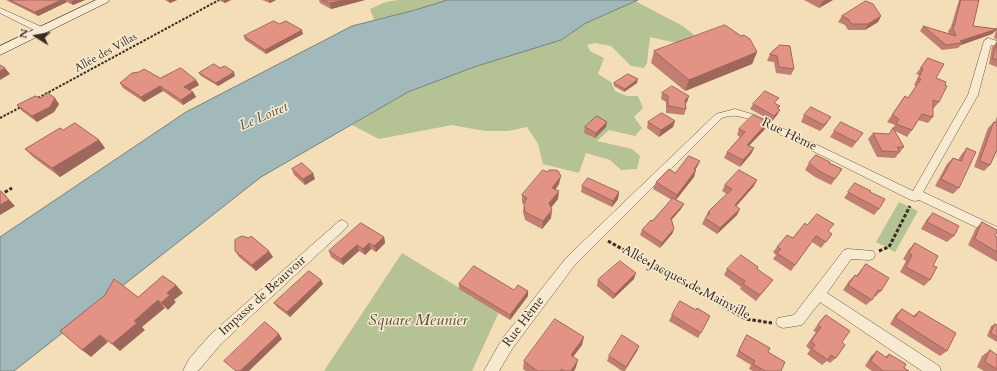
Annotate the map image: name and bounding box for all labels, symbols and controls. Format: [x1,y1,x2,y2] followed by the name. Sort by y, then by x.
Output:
[16,16,56,56] north arrow
[15,28,32,40] text: N
[73,30,139,76] street label: Allée des Villas
[237,99,291,135] water label: Le Loiret
[759,115,819,155] street label: Rue Hème
[619,243,753,323] street label: Allée Jacques de Mainville
[216,253,310,339] street label: Impasse de Beauvoir
[500,294,548,350] street label: Rue Hème
[368,311,468,331] park label: Square Meunier

